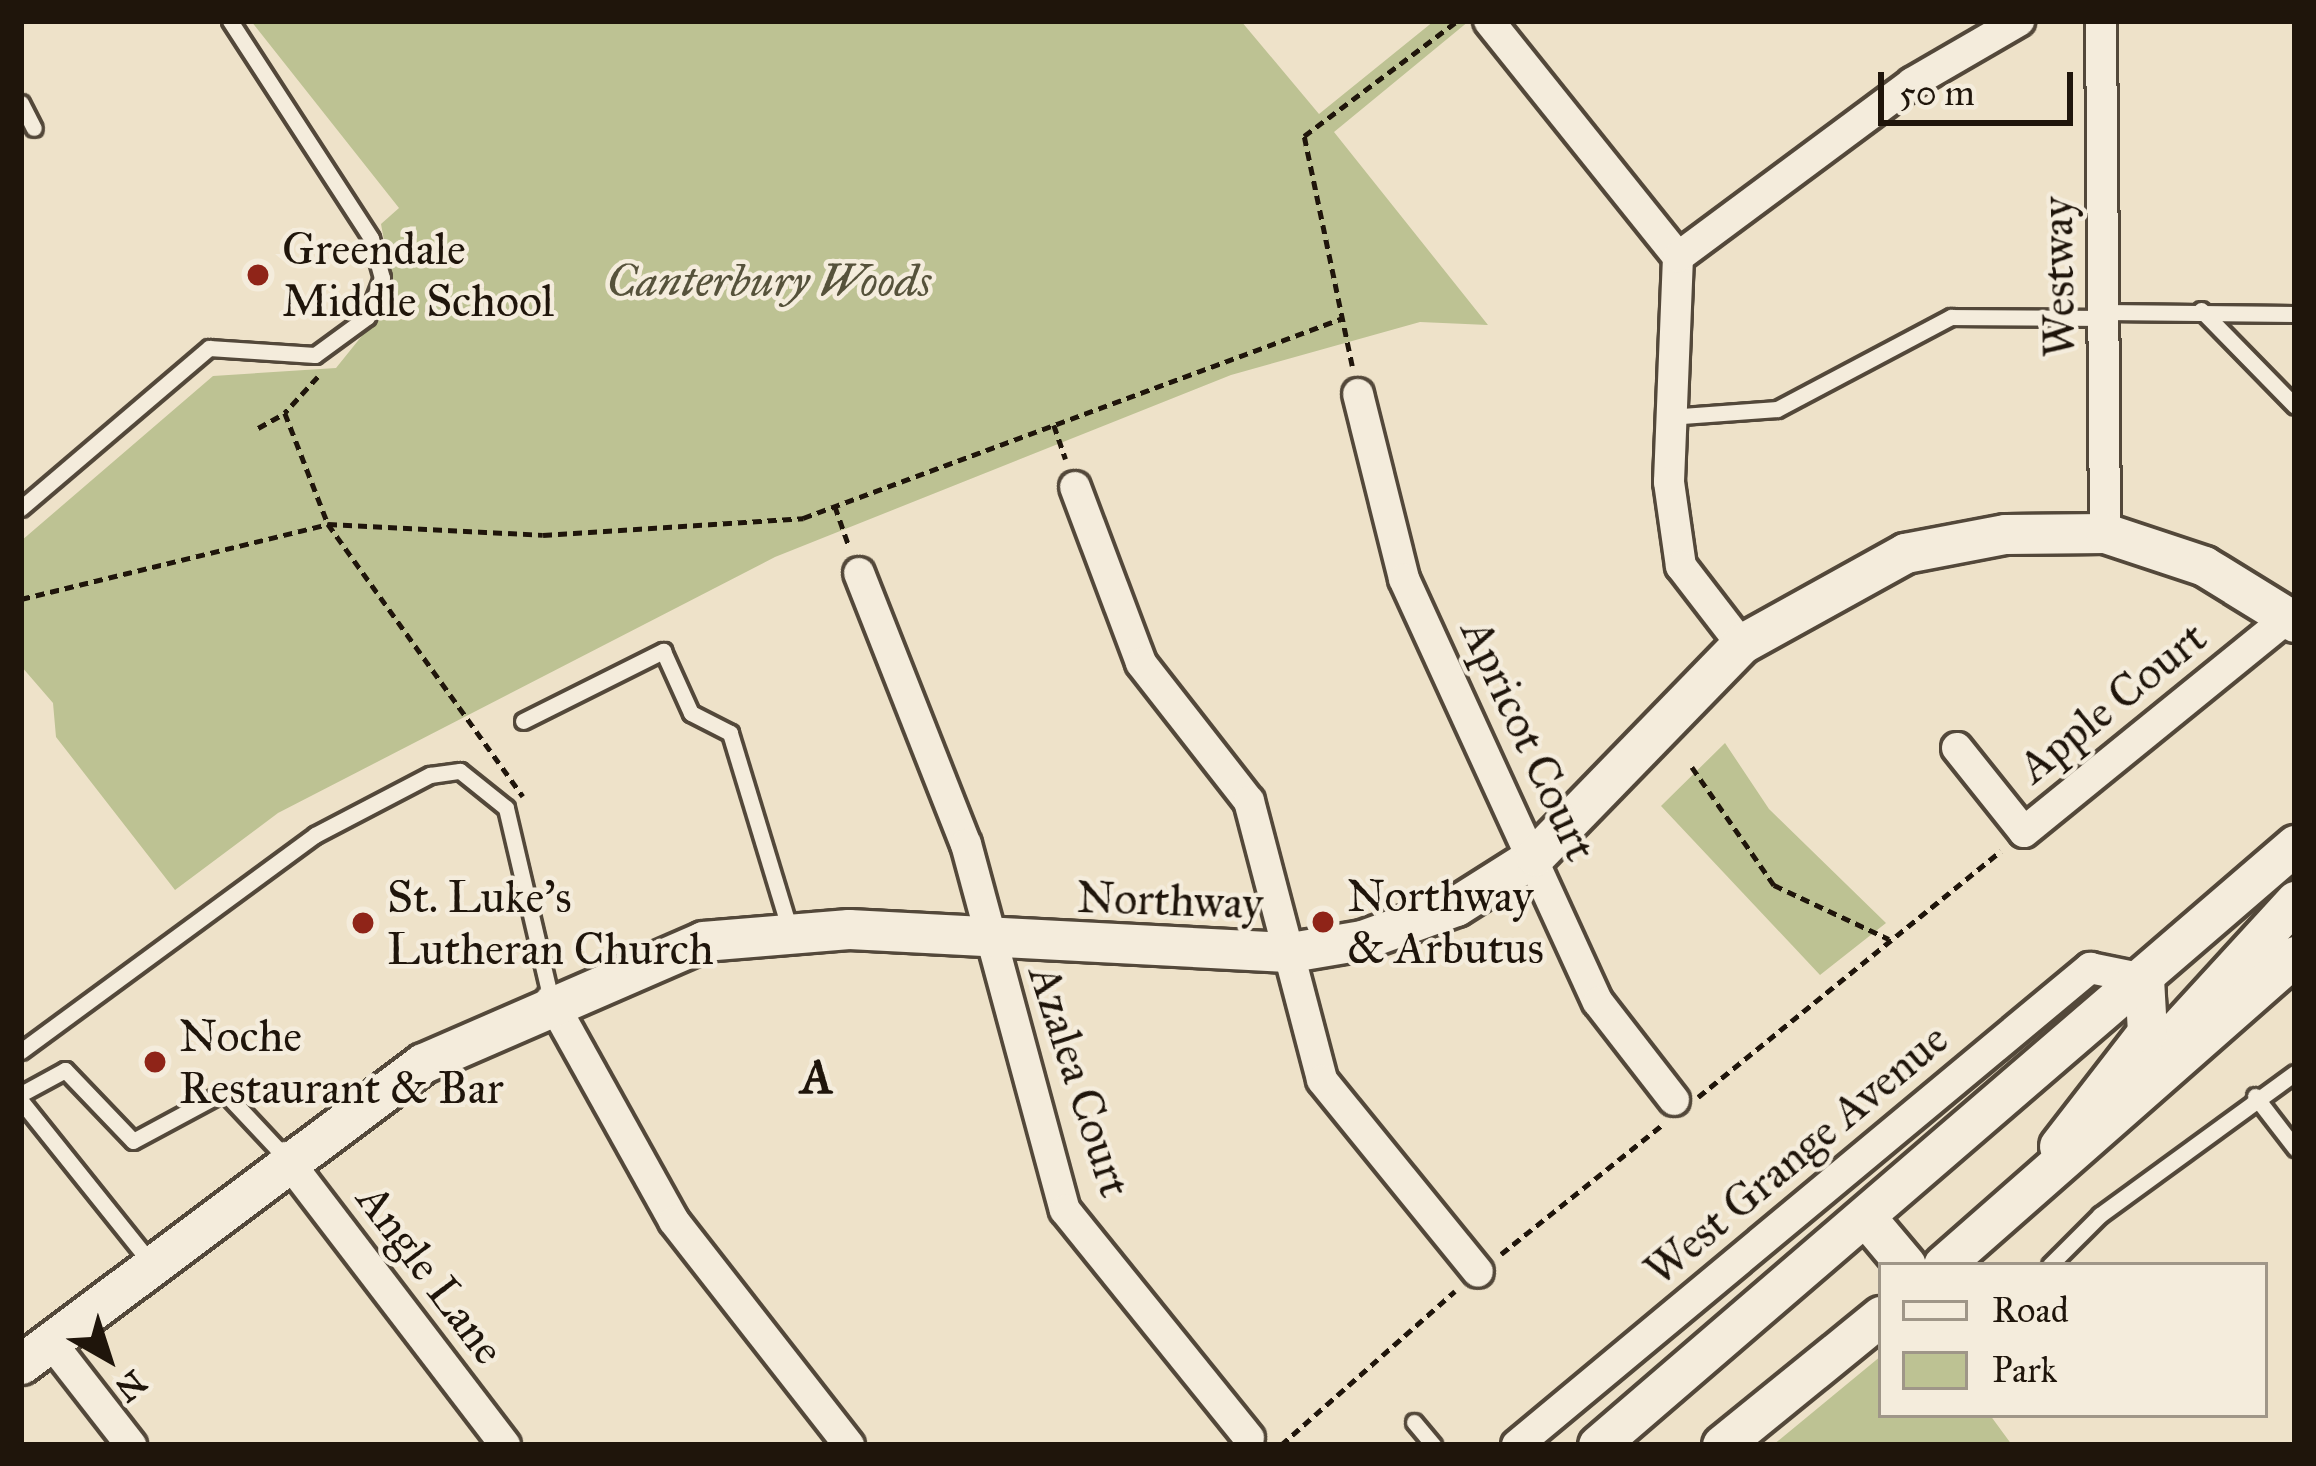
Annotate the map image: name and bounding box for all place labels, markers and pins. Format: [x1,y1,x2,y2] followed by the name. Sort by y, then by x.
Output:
[282,222,554,328] place label: Greendale Middle School
[245,262,271,288] marker: Greendale Middle School
[1347,869,1544,975] place label: Northway & Arbutus
[387,870,714,976] place label: St. Luke's Lutheran Church
[1310,909,1336,935] marker: Northway & Arbutus
[350,910,376,936] marker: St. Luke's Lutheran Church
[179,1009,504,1115] place label: Noche Restaurant & Bar
[142,1049,168,1075] marker: Noche Restaurant & Bar

